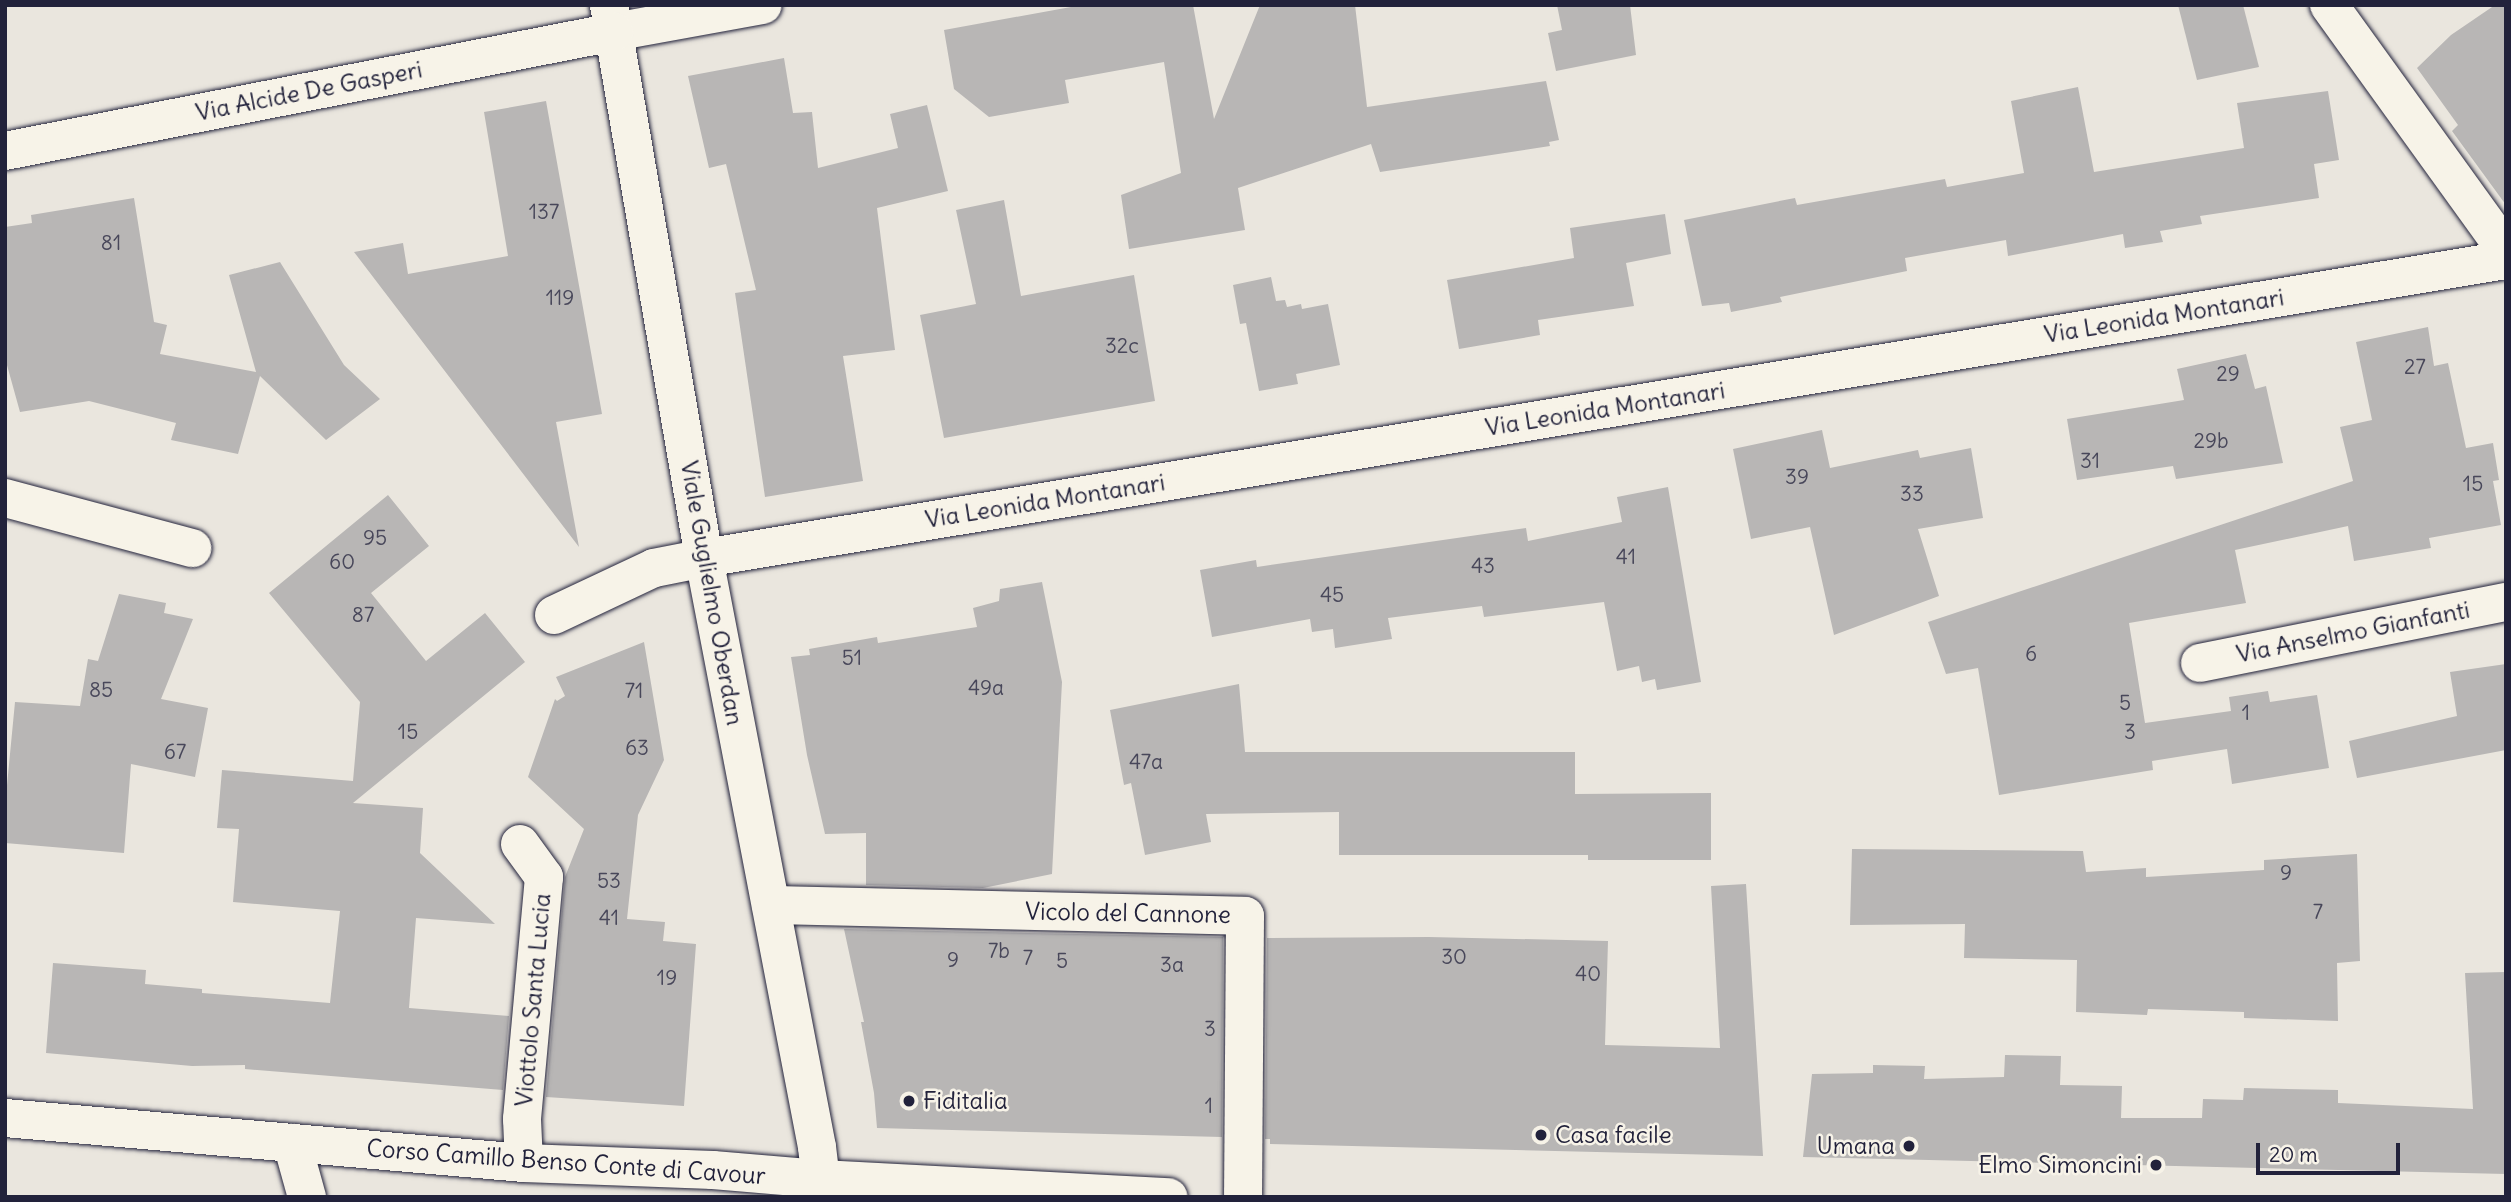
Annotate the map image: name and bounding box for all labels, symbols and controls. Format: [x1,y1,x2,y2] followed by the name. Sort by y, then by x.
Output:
[193,55,425,127] street label: Via Alcide De Gasperi
[529,199,559,225] house number: 137
[101,230,121,256] house number: 81
[2042,283,2286,349] street label: Via Leonida Montanari
[546,285,574,311] house number: 119
[1105,333,1139,359] house number: 32c
[2404,354,2426,380] house number: 27
[2216,361,2240,387] house number: 29
[1483,376,1727,442] street label: Via Leonida Montanari
[2193,428,2229,454] house number: 29b
[2080,448,2100,474] house number: 31
[675,459,749,727] street label: Viale Guglielmo Oberdan
[1785,464,1809,490] house number: 39
[923,468,1167,534] street label: Via Leonida Montanari
[2463,471,2483,497] house number: 15
[1900,481,1924,507] house number: 33
[363,525,387,551] house number: 95
[1616,544,1636,570] house number: 41
[329,549,355,575] house number: 60
[1471,553,1495,579] house number: 43
[1320,582,1344,608] house number: 45
[2234,595,2472,669] street label: Via Anselmo Gianfanti
[352,602,374,628] house number: 87
[2025,641,2037,667] house number: 6
[842,645,862,671] house number: 51
[968,675,1004,701] house number: 49a
[89,677,113,703] house number: 85
[625,678,643,704] house number: 71
[2119,690,2131,716] house number: 5
[2242,700,2250,726] house number: 1
[398,719,418,745] house number: 15
[2124,719,2136,745] house number: 3
[625,735,649,761] house number: 63
[164,739,186,765] house number: 67
[1129,749,1163,775] house number: 47a
[2280,860,2292,886] house number: 9
[597,868,621,894] house number: 53
[509,892,557,1108] street label: Viottolo Santa Lucia
[1025,897,1231,929] street label: Vicolo del Cannone
[2313,899,2323,925] house number: 7
[599,905,619,931] house number: 41
[988,938,1010,964] house number: 7b
[1441,944,1467,970] house number: 30
[1023,945,1033,971] house number: 7
[947,947,959,973] house number: 9
[1056,948,1068,974] house number: 5
[1160,952,1184,978] house number: 3a
[1575,961,1601,987] house number: 40
[657,965,677,991] house number: 19
[1204,1016,1216,1042] house number: 3
[923,1087,1008,1115] place label: Fiditalia
[901,1093,917,1109] marker: Fiditalia
[1205,1093,1213,1119] house number: 1
[1555,1121,1672,1149] place label: Casa facile
[1533,1127,1549,1143] marker: Casa facile
[2259,1128,2402,1172] scale bar
[1816,1132,1895,1160] place label: Umana
[366,1134,766,1190] street label: Corso Camillo Benso Conte di Cavour
[1901,1138,1917,1154] marker: Umana
[2269,1141,2318,1168] text: 20 m
[1978,1151,2142,1179] place label: Elmo Simoncini
[2148,1157,2164,1173] marker: Elmo Simoncini

